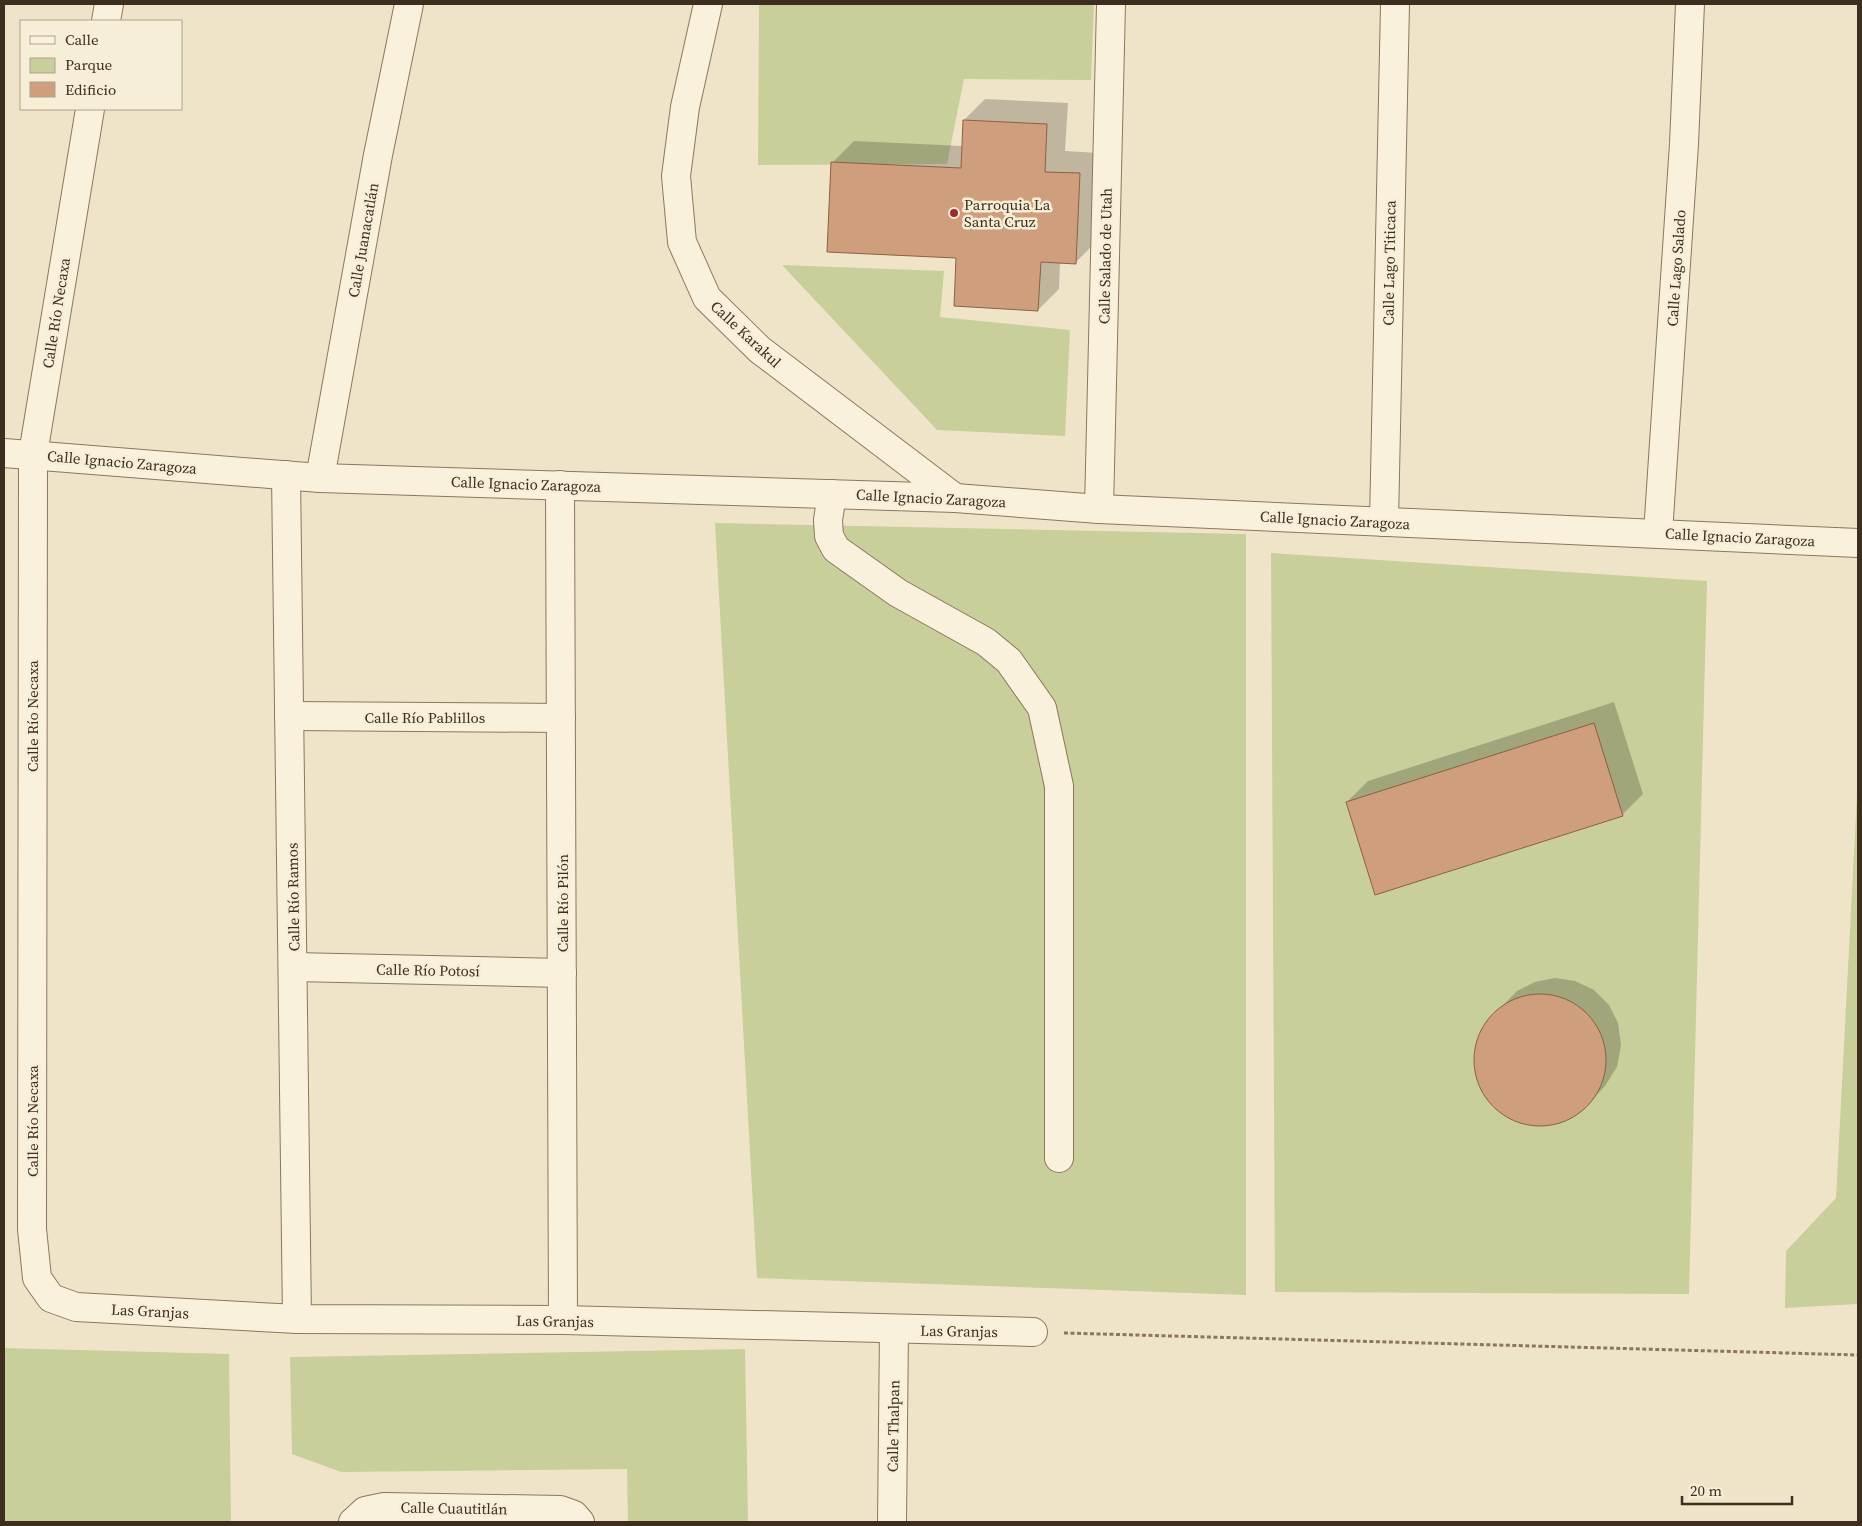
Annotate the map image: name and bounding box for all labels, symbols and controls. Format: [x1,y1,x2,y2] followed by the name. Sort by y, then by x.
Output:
[20,20,182,110] legend
[65,29,99,50] text: Calle
[65,54,113,75] text: Parque
[65,79,116,100] text: Edificio
[343,181,383,299] street label: Calle Juanacatlán
[1093,188,1117,324] street label: Calle Salado de Utah
[964,194,1051,232] place label: Parroquia La Santa Cruz
[1377,200,1401,326] street label: Calle Lago Titicaca
[948,207,960,219] marker: Parroquia La Santa Cruz
[1661,209,1691,327] street label: Calle Lago Salado
[37,256,75,370] street label: Calle Río Necaxa
[706,296,786,373] street label: Calle Karakul
[46,445,198,479] street label: Calle Ignacio Zaragoza
[451,471,602,497] street label: Calle Ignacio Zaragoza
[855,484,1007,512] street label: Calle Ignacio Zaragoza
[1259,506,1411,534] street label: Calle Ignacio Zaragoza
[1664,523,1816,551] street label: Calle Ignacio Zaragoza
[22,660,43,772] street label: Calle Río Necaxa
[365,707,485,728] street label: Calle Río Pablillos
[282,842,304,952] street label: Calle Río Ramos
[552,854,573,952] street label: Calle Río Pilón
[376,959,481,981] street label: Calle Río Potosí
[22,1065,43,1177] street label: Calle Río Necaxa
[111,1298,189,1324] street label: Las Granjas
[516,1310,594,1332] street label: Las Granjas
[920,1320,998,1342] street label: Las Granjas
[882,1380,904,1472] street label: Calle Thalpan
[1682,1474,1792,1506] scale bar
[1690,1480,1722,1501] text: 20 m
[400,1497,508,1519] street label: Calle Cuautitlán

